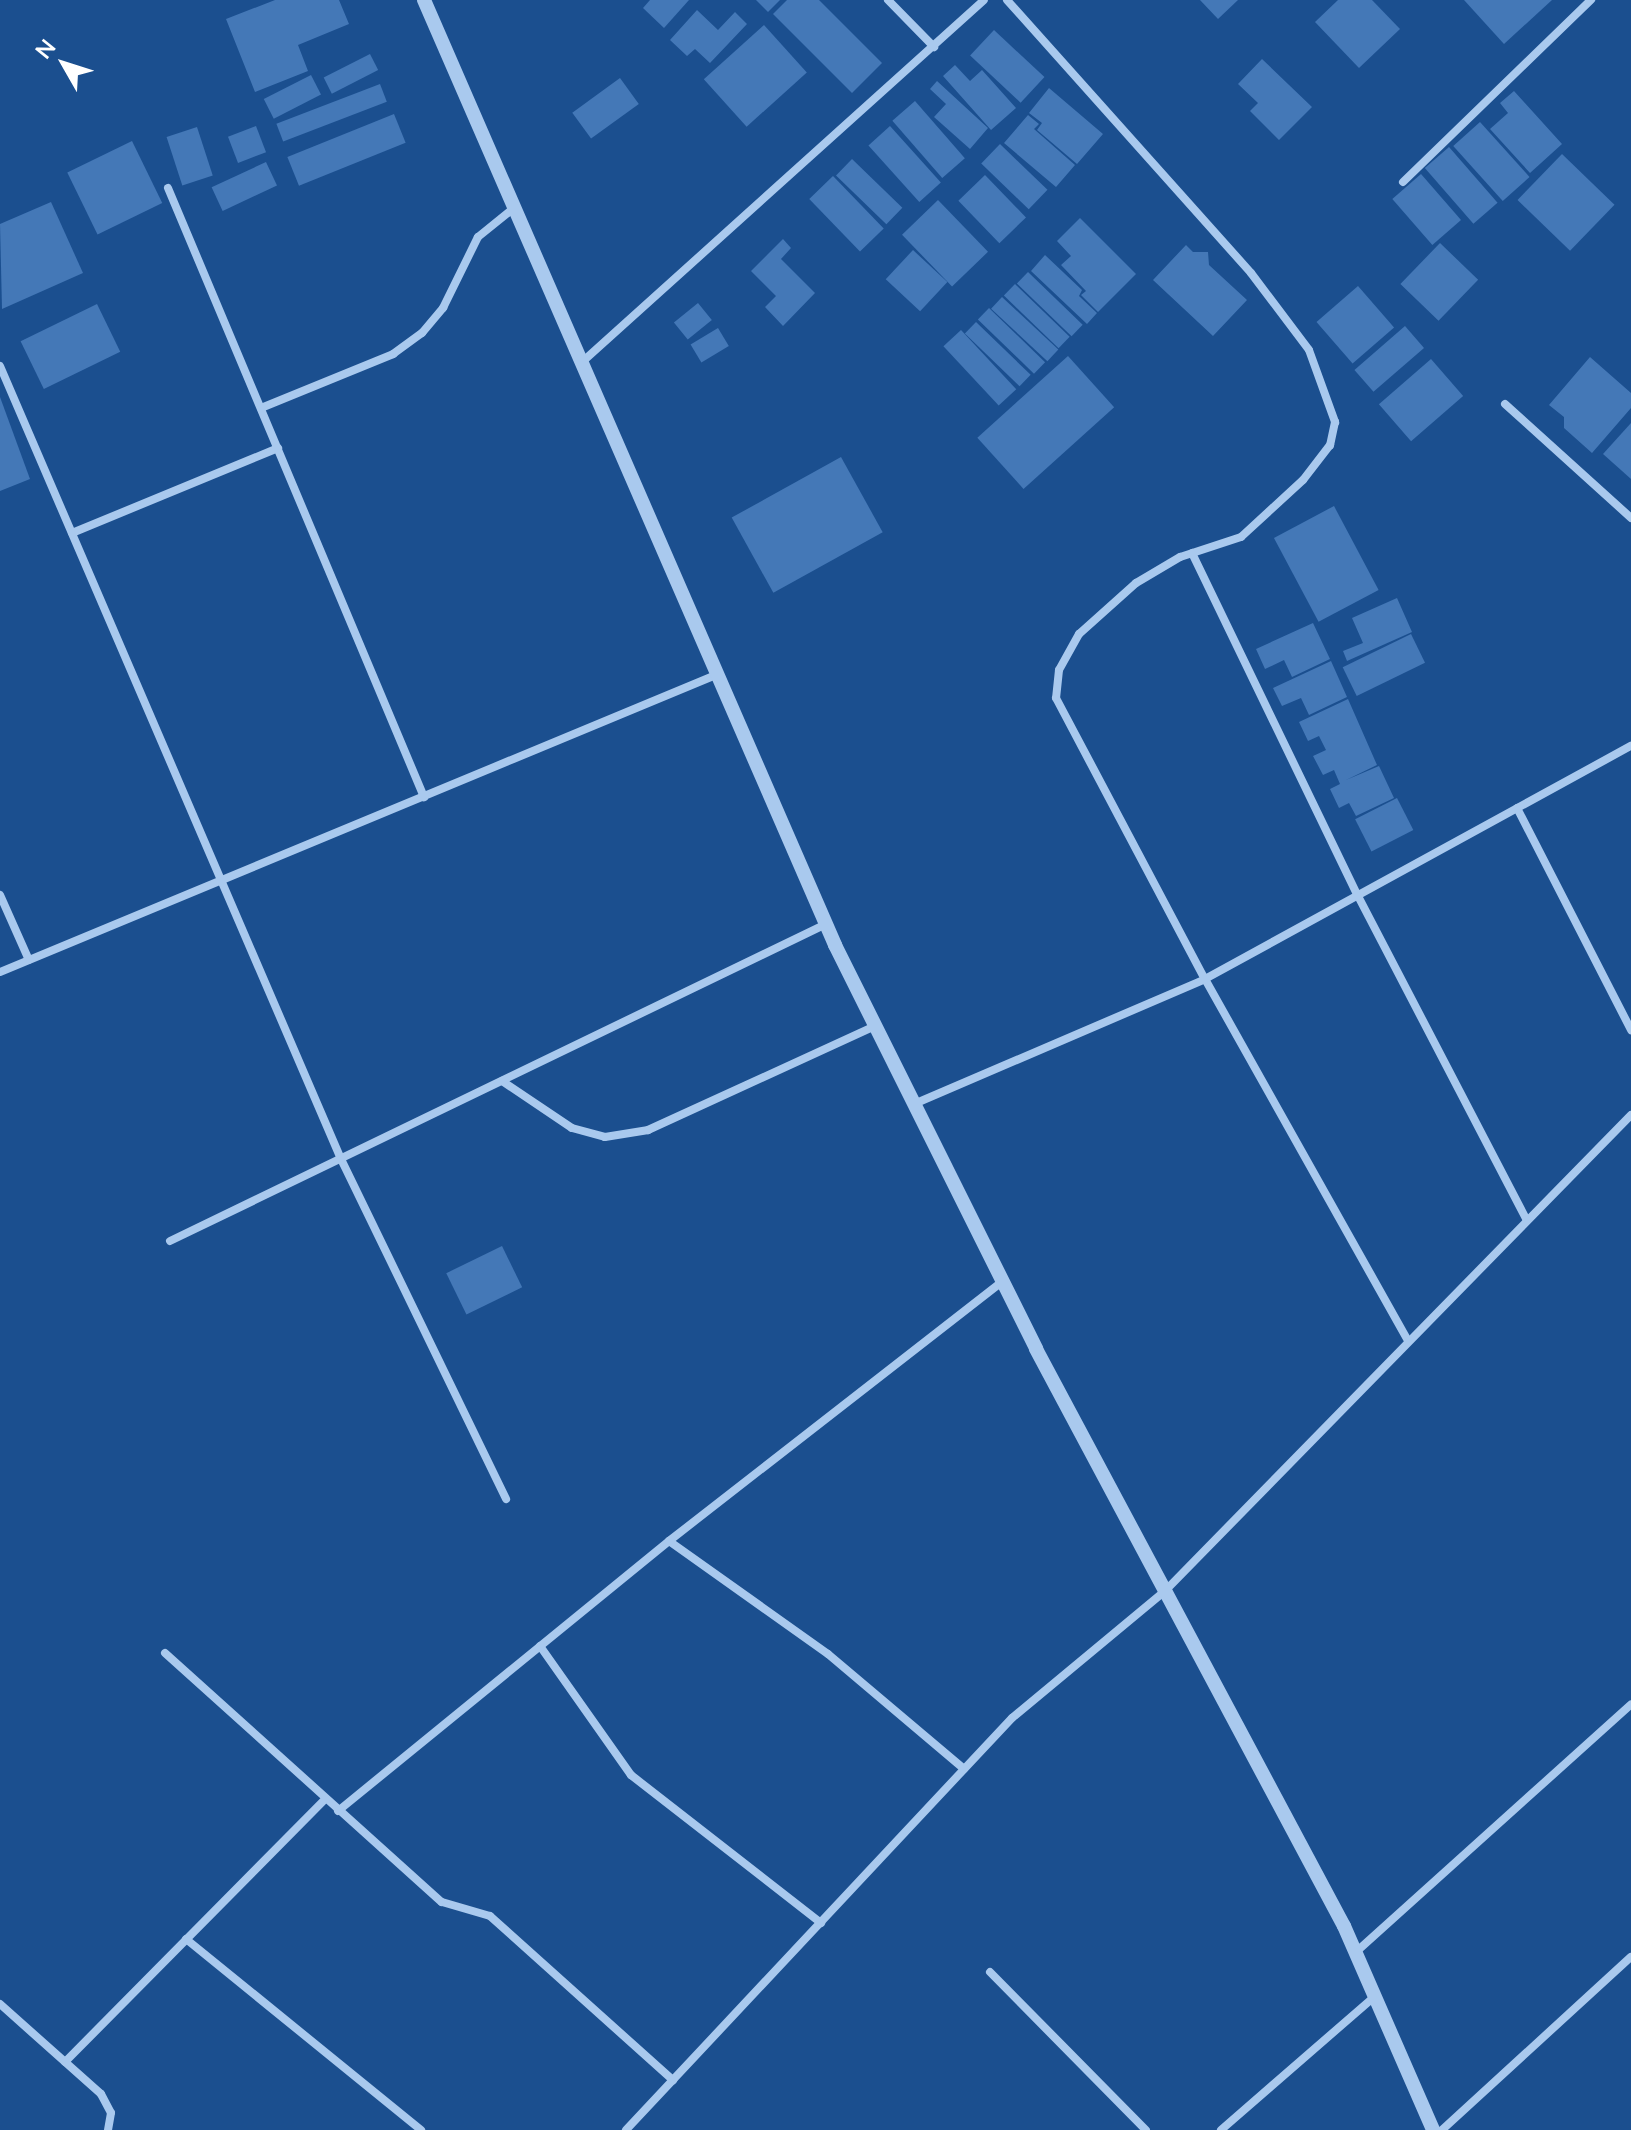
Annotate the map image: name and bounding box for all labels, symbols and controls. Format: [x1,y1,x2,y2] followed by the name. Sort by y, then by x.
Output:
[24,24,104,104] north arrow
[29,34,61,64] text: N

